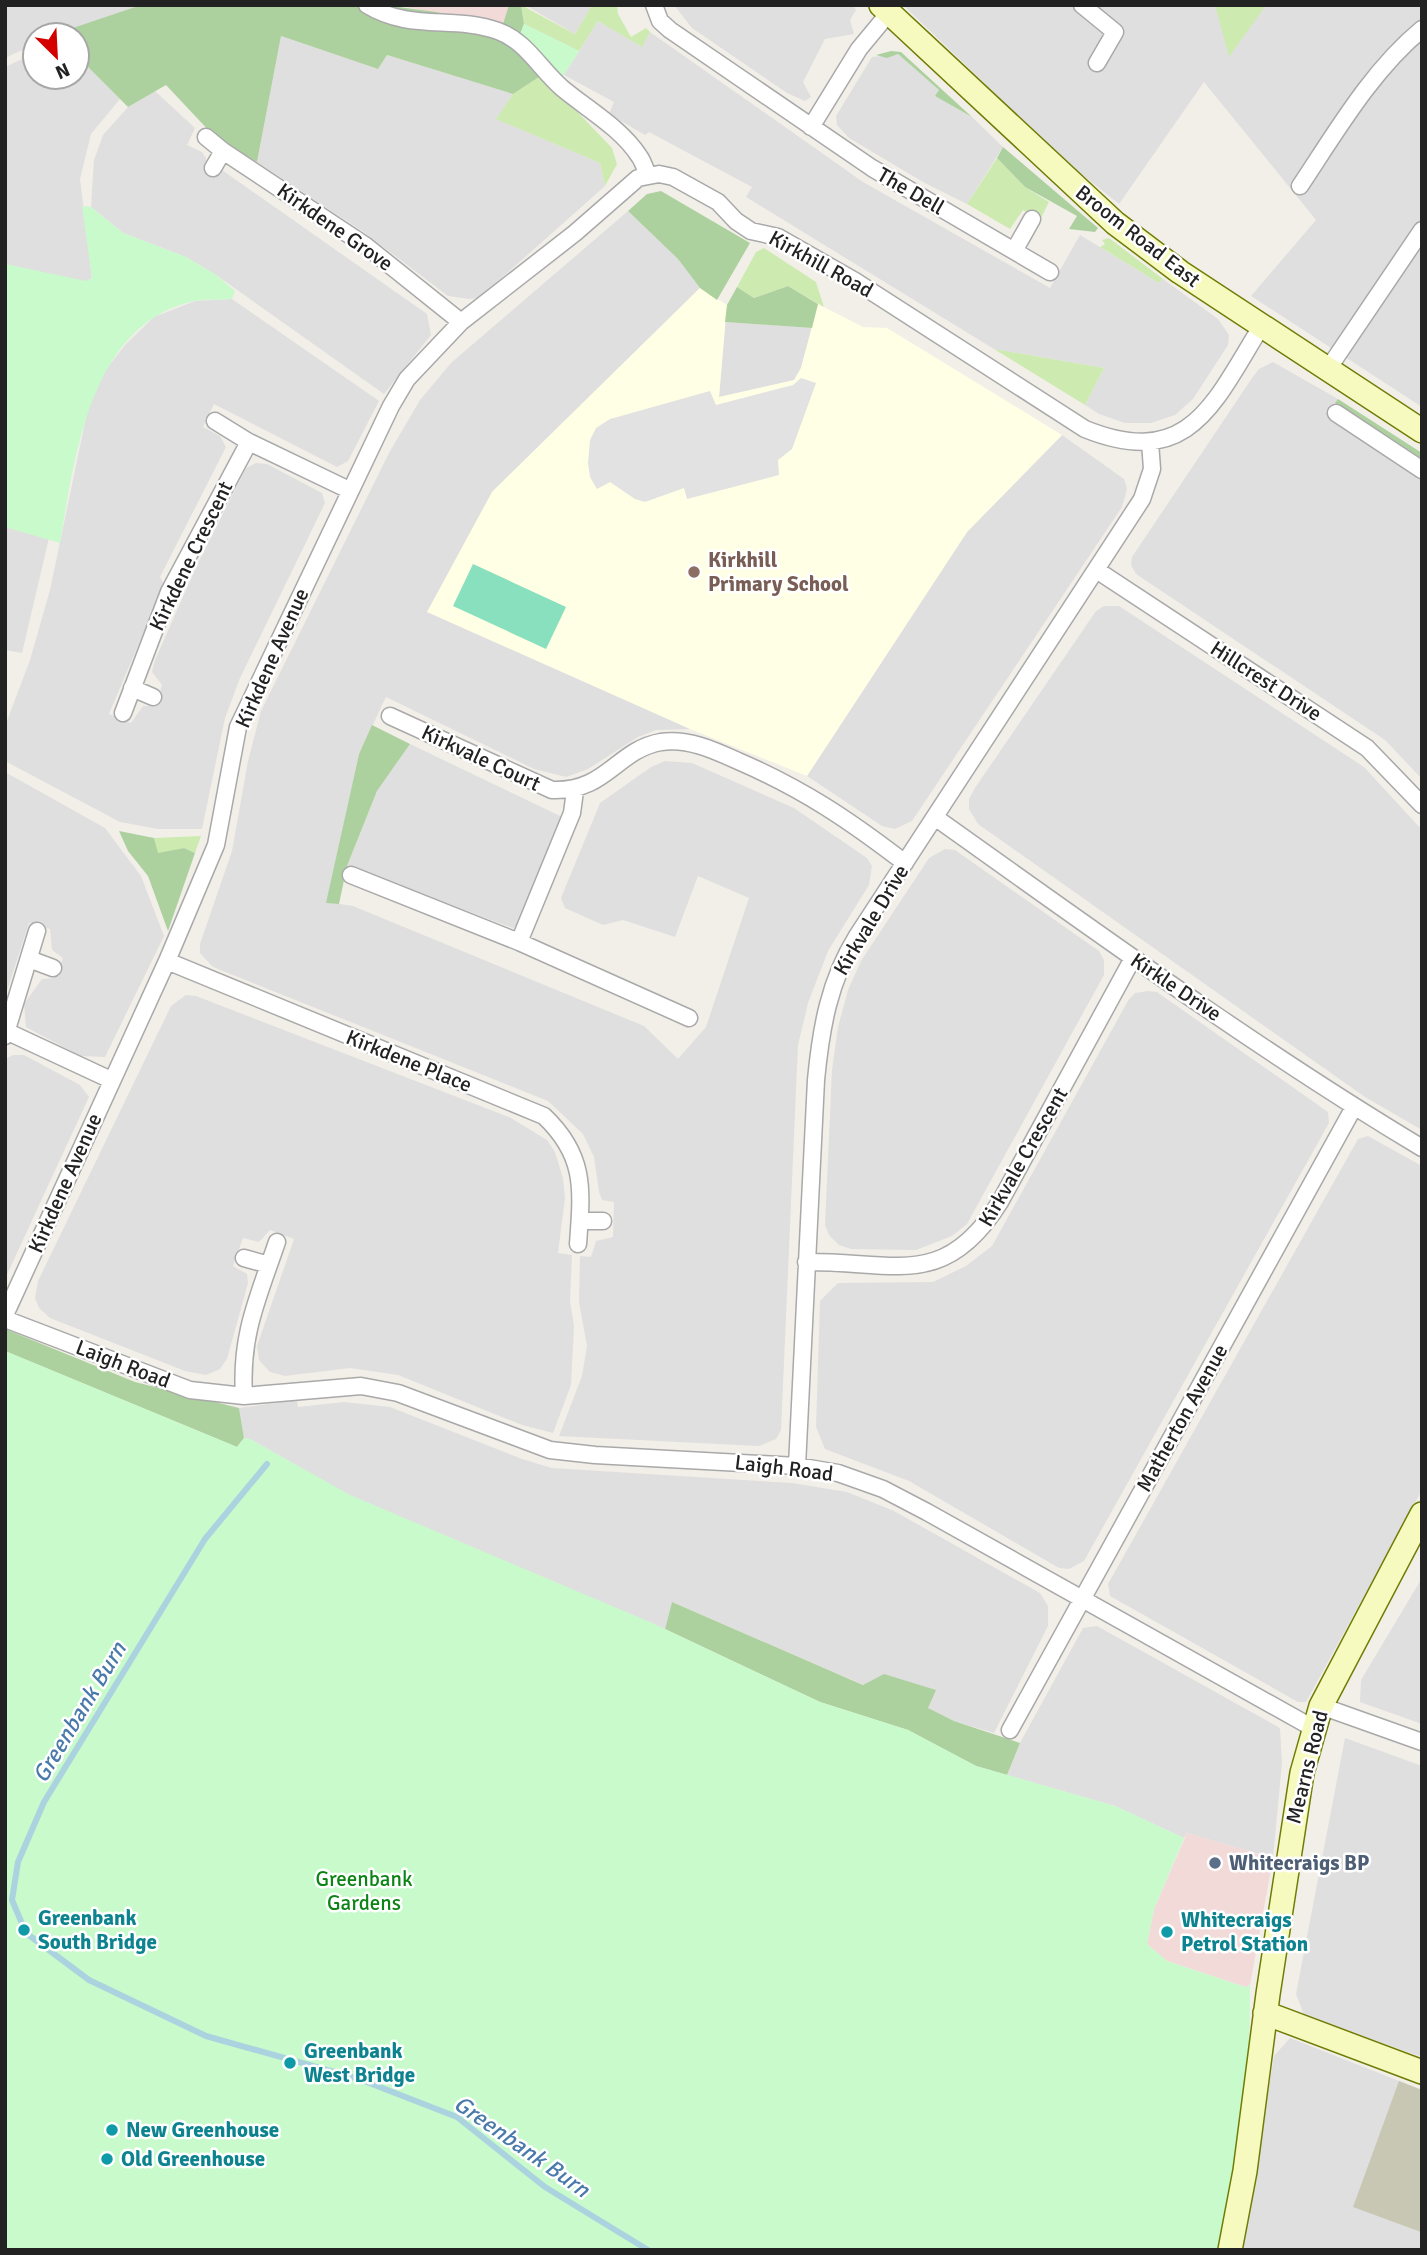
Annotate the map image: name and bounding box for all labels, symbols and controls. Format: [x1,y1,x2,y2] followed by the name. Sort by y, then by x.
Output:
[21,21,91,91] north arrow
[52,57,73,84] text: N
[873,161,949,221] street label: The Dell
[272,177,398,277] street label: Kirkdene Grove
[1070,179,1206,293] street label: Broom Road East
[764,225,878,303] street label: Kirkhill Road
[144,477,238,635] street label: Kirkdene Crescent
[708,547,849,597] place label: Kirkhill Primary School
[686,564,702,580] marker: Kirkhill Primary School
[230,584,314,732] street label: Kirkdene Avenue
[1205,635,1327,727] street label: Hillcrest Drive
[417,719,545,797] street label: Kirkvale Court
[828,860,914,980] street label: Kirkvale Drive
[1126,947,1226,1027] street label: Kirkle Drive
[342,1024,476,1098] street label: Kirkdene Place
[973,1083,1073,1231] street label: Kirkvale Crescent
[23,1109,107,1257] street label: Kirkdene Avenue
[72,1334,174,1394] street label: Laigh Road
[1131,1340,1233,1496] street label: Matherton Avenue
[733,1449,835,1487] street label: Laigh Road
[26,1635,134,1788] water label: Greenbank Burn
[1280,1708,1334,1826] street label: Mearns Road
[1229,1850,1369,1876] place label: Whitecraigs BP
[1207,1855,1223,1871] marker: Whitecraigs BP
[315,1866,413,1916] park label: Greenbank Gardens
[38,1905,157,1955] place label: Greenbank South Bridge
[1181,1907,1308,1957] place label: Whitecraigs Petrol Station
[16,1922,32,1938] marker: Greenbank South Bridge
[1159,1924,1175,1940] marker: Whitecraigs Petrol Station
[304,2038,415,2088] place label: Greenbank West Bridge
[282,2055,298,2071] marker: Greenbank West Bridge
[448,2089,596,2205] water label: Greenbank Burn
[126,2117,279,2143] place label: New Greenhouse
[104,2122,120,2138] marker: New Greenhouse
[121,2146,265,2172] place label: Old Greenhouse
[99,2151,115,2167] marker: Old Greenhouse

